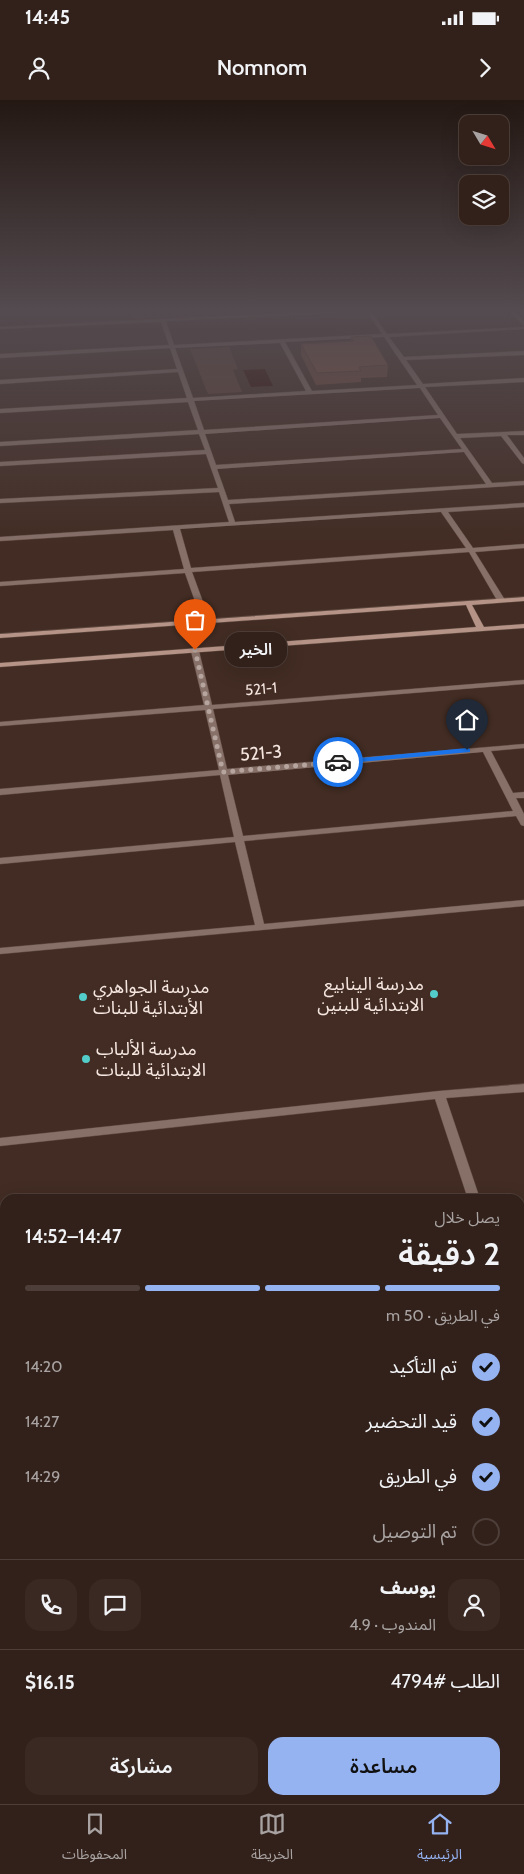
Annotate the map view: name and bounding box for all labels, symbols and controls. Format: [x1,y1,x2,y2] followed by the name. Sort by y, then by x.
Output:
[25,6,70,29] text: 14:45
[25,54,53,82] icon: person
[217,54,307,81] text: Nomnom
[471,54,499,82] icon: forward
[459,115,509,165] north arrow
[459,115,509,225] map controls
[459,175,509,225] button: layers
[174,599,216,650] pin
[181,606,209,634] icon: bag
[225,632,288,668] callout: الخير
[240,640,272,659] text: الخير
[244,679,278,699] street label: 521-1
[446,699,488,750] pin
[453,706,481,734] icon: home
[313,737,363,787] courier
[239,740,283,766] street label: 521-3
[324,748,352,776] icon: car
[317,973,424,1016] place label: مدرسة الينابيع الابتدائية للبنين
[93,976,209,1019] place label: مدرسة الجواهري الأبتدائية للبنات
[428,988,440,1000] marker: مدرسة الينابيع الابتدائية للبنين
[77,991,89,1003] marker: مدرسة الجواهري الأبتدائية للبنات
[96,1038,206,1081] place label: مدرسة الألباب الابتدائية للبنات
[80,1053,92,1065] marker: مدرسة الألباب الابتدائية للبنات
[435,1208,500,1227] text: يصل خلال
[25,1225,122,1248] text: 14:47–14:52
[398,1234,500,1273] text: 2 دقيقة
[386,1306,500,1325] text: في الطريق · 50 m
[472,1353,500,1381] icon: check
[389,1355,457,1378] text: تم التأكيد
[25,1357,62,1376] text: 14:20
[472,1408,500,1436] icon: check
[366,1410,457,1433] text: قيد التحضير
[25,1412,59,1431] text: 14:27
[472,1463,500,1491] icon: check
[379,1465,457,1488] text: في الطريق
[25,1467,60,1486] text: 14:29
[373,1520,457,1543] text: تم التوصيل
[380,1576,436,1599] text: يوسف
[25,1579,77,1631] button: phone
[89,1579,141,1631] button: chat
[448,1579,500,1631] button: person
[349,1615,436,1634] text: المندوب · 4.9
[391,1670,500,1693] text: الطلب #4794
[25,1671,75,1694] text: $16.15
[25,1737,258,1795] button: مشاركة
[268,1737,500,1795] button: مساعدة
[62,1810,127,1869] tab: المحفوظات
[251,1810,293,1869] tab: الخريطة
[417,1810,462,1869] tab: الرئيسية

